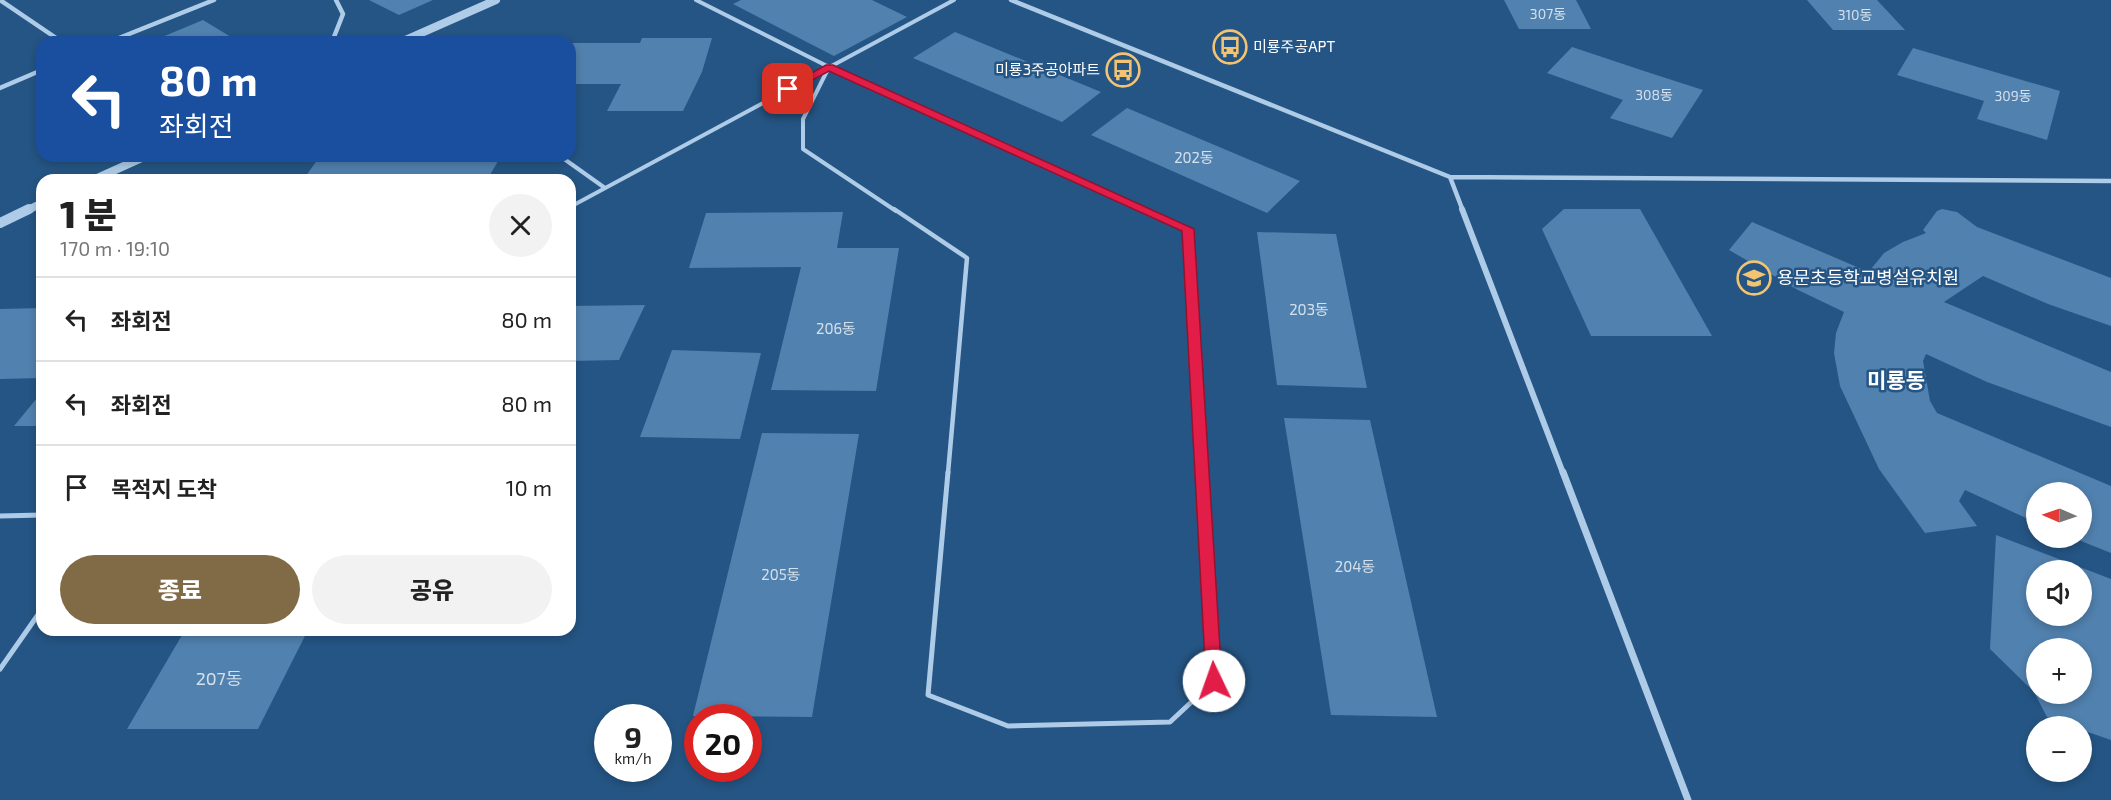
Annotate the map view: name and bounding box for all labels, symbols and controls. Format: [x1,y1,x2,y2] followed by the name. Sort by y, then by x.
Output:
[1530,5,1566,22] house number: 307동
[1838,6,1872,23] house number: 310동
[1212,29,1248,65] bus stop icon: 미룡주공APT
[1253,37,1335,55] place label: 미룡주공APT
[1105,52,1141,88] bus stop icon: 미룡3주공아파트
[159,54,258,104] text: 80 m
[60,60,138,138] icon: left
[995,60,1100,78] place label: 미룡3주공아파트
[762,63,813,114] pin
[771,72,804,105] icon: arrive
[1635,86,1673,103] house number: 308동
[1994,87,2032,104] house number: 309동
[159,109,234,141] text: 좌회전
[1174,148,1214,166] house number: 202동
[60,192,117,235] text: 1 분
[489,194,552,257] button: close
[60,236,170,260] text: 170 m · 19:10
[1736,260,1772,296] school or university icon: 용문초등학교병설유치원
[1777,266,1959,288] place label: 용문초등학교병설유치원
[1289,300,1329,318] house number: 203동
[60,303,93,336] icon: left
[501,306,552,332] text: 80 m
[111,307,172,333] text: 좌회전
[816,319,856,337] house number: 206동
[1867,367,1925,392] district label: 미룡동
[60,387,93,420] icon: left
[501,390,552,416] text: 80 m
[111,391,172,417] text: 좌회전
[60,471,93,504] icon: arrive
[506,474,552,500] text: 10 m
[111,475,217,501] text: 목적지 도착
[2026,482,2092,548] north arrow
[2026,482,2092,782] map controls
[60,555,300,624] button: 종료
[312,555,552,624] button: 공유
[1335,557,1375,575] house number: 204동
[2026,560,2092,626] button: sound
[761,565,801,583] house number: 205동
[2026,638,2092,704] button: +
[1182,649,1246,713] position arrow
[196,667,242,689] house number: 207동
[684,704,762,782] speed limit sign: 20
[2026,716,2092,782] button: −
[624,718,642,754] text: 9
[614,749,652,767] text: km/h

